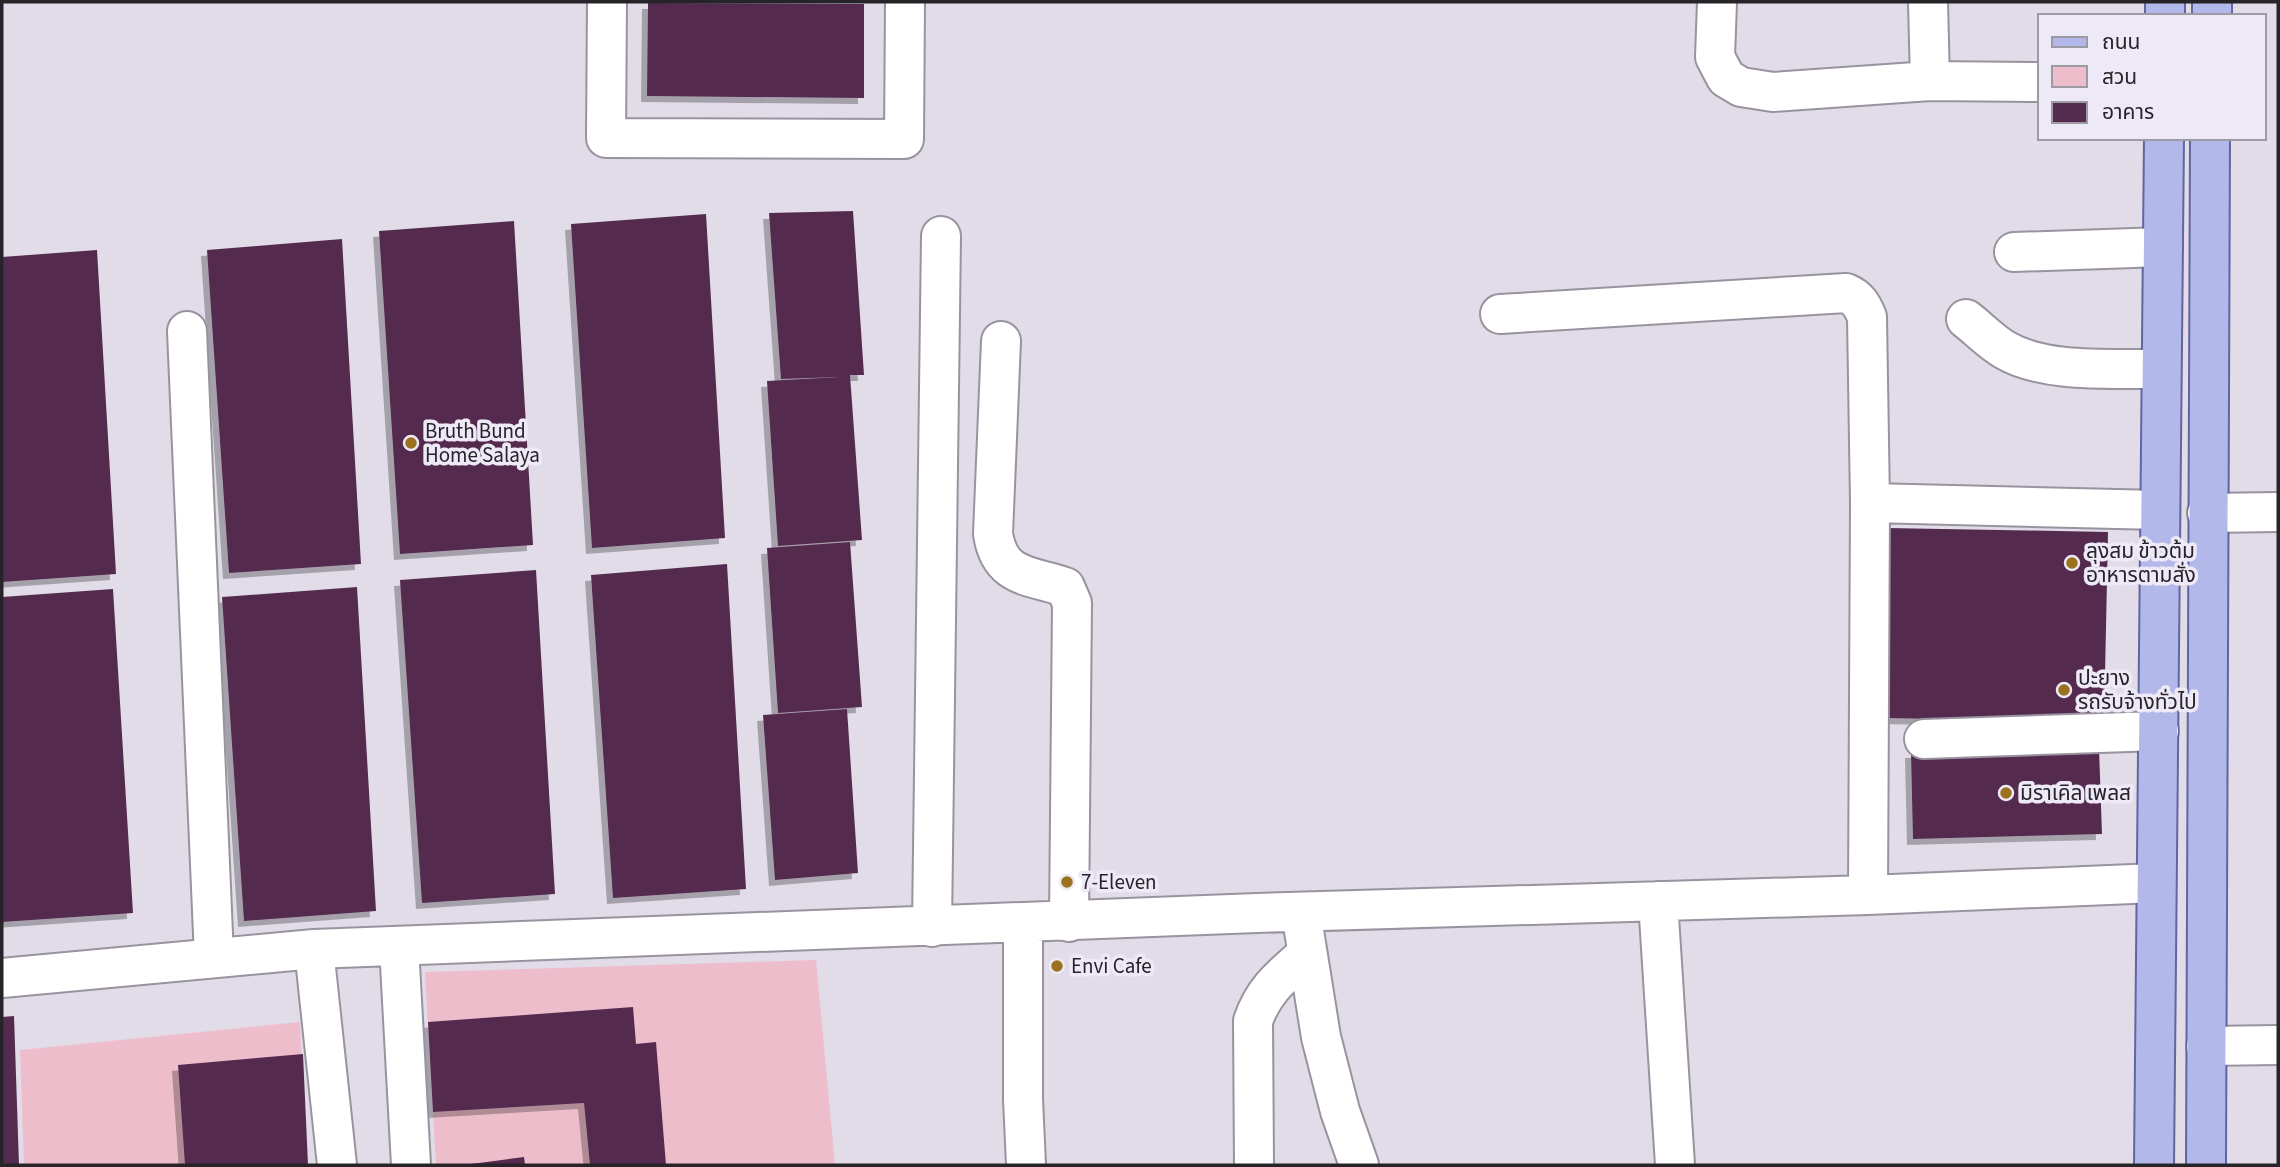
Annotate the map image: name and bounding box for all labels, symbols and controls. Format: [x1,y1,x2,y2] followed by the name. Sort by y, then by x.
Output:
[2038,14,2266,140] legend
[2102,27,2140,57] text: ถนน
[2102,62,2137,92] text: สวน
[2102,97,2154,127] text: อาคาร
[425,416,540,470] place label: Bruth Bund Home Salaya
[403,435,419,451] marker: Bruth Bund Home Salaya
[2086,536,2196,590] place label: ลุงสม ข้าวต้ม อาหารตามสั่ง
[2064,555,2080,571] marker: ลุงสม ข้าวต้ม อาหารตามสั่ง
[2078,663,2197,717] place label: ปะยาง รถรับจ้างทั่วไป
[2056,682,2072,698] marker: ปะยาง รถรับจ้างทั่วไป
[2020,778,2131,808] place label: มิราเคิล เพลส
[1998,785,2014,801] marker: มิราเคิล เพลส
[1081,867,1157,897] place label: 7-Eleven
[1059,874,1075,890] marker: 7-Eleven
[1071,951,1152,981] place label: Envi Cafe
[1049,958,1065,974] marker: Envi Cafe

